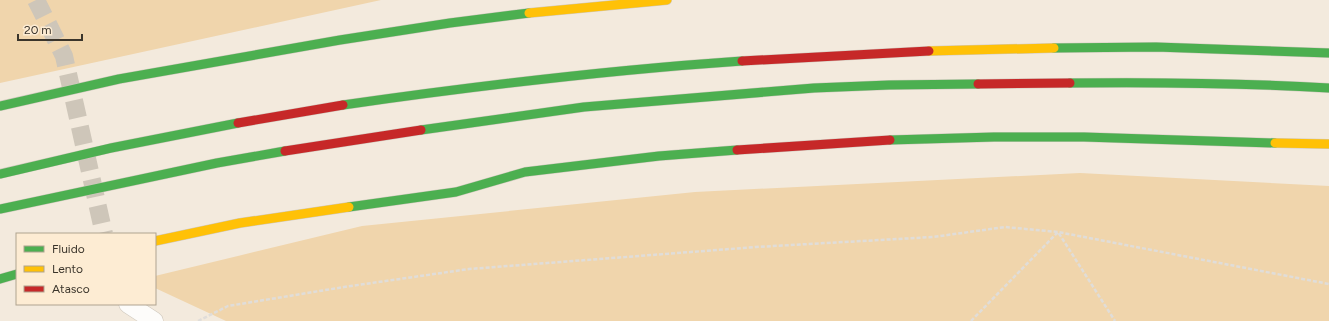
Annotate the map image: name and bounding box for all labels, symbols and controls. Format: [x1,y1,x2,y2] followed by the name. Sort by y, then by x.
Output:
[18,16,82,42] scale bar
[24,23,52,37] text: 20 m
[16,233,156,305] legend
[52,242,85,256] text: Fluido
[52,262,83,276] text: Lento
[52,282,90,296] text: Atasco

